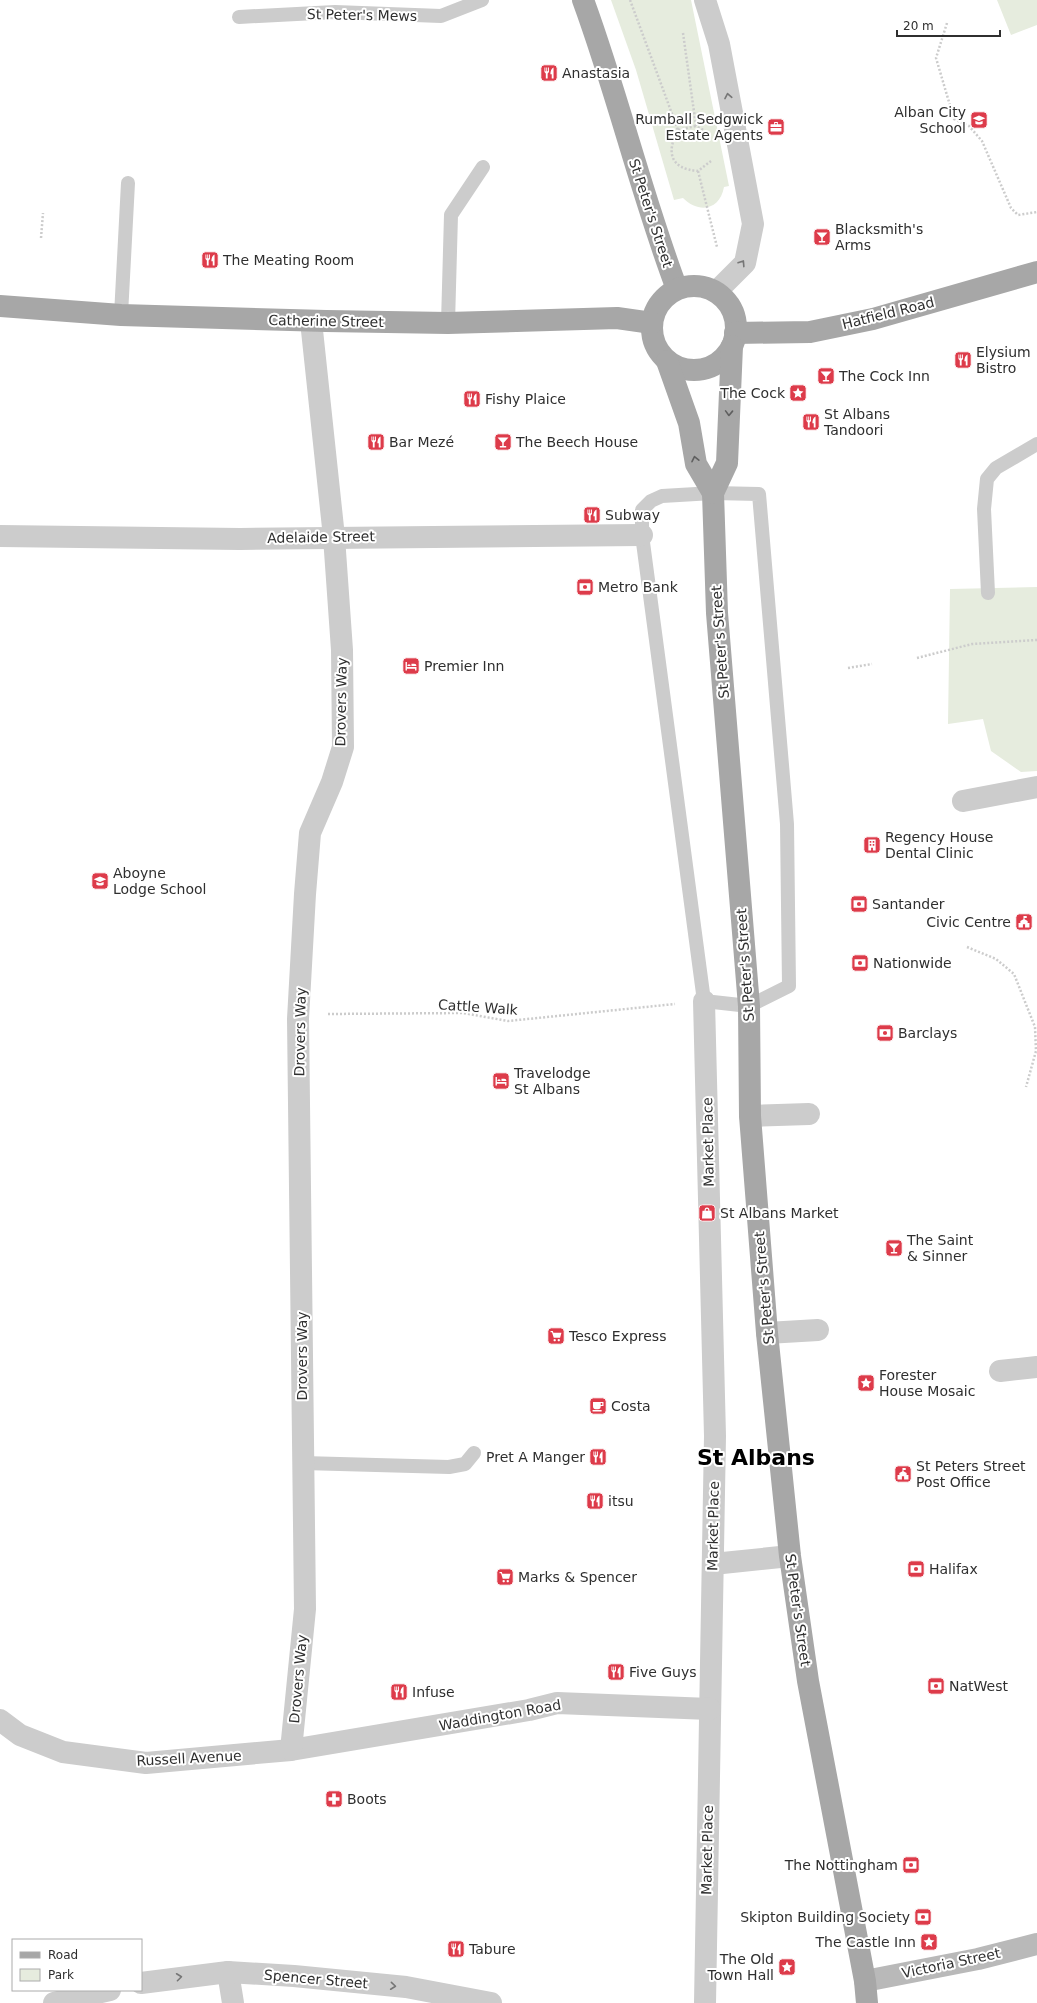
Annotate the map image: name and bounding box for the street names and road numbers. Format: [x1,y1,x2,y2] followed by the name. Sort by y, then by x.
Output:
[307,6,417,24] street label: St Peter's Mews
[626,157,676,270] street label: St Peter's Street
[840,294,936,332] street label: Hatfield Road
[268,312,384,330] street label: Catherine Street
[267,528,375,546] street label: Adelaide Street
[708,584,732,699] street label: St Peter's Street
[332,657,350,747] street label: Drovers Way
[733,907,757,1022] street label: St Peter's Street
[291,987,309,1077] street label: Drovers Way
[438,996,519,1018] street label: Cattle Walk
[699,1097,717,1187] street label: Market Place
[751,1230,777,1345] street label: St Peter's Street
[294,1311,310,1401] street label: Drovers Way
[704,1481,722,1571] street label: Market Place
[782,1553,814,1668] street label: St Peter's Street
[286,1634,310,1724] street label: Drovers Way
[438,1696,562,1734] street label: Waddington Road
[136,1747,242,1769] street label: Russell Avenue
[698,1805,716,1895] street label: Market Place
[900,1945,1002,1981] street label: Victoria Street
[263,1966,369,1992] street label: Spencer Street

